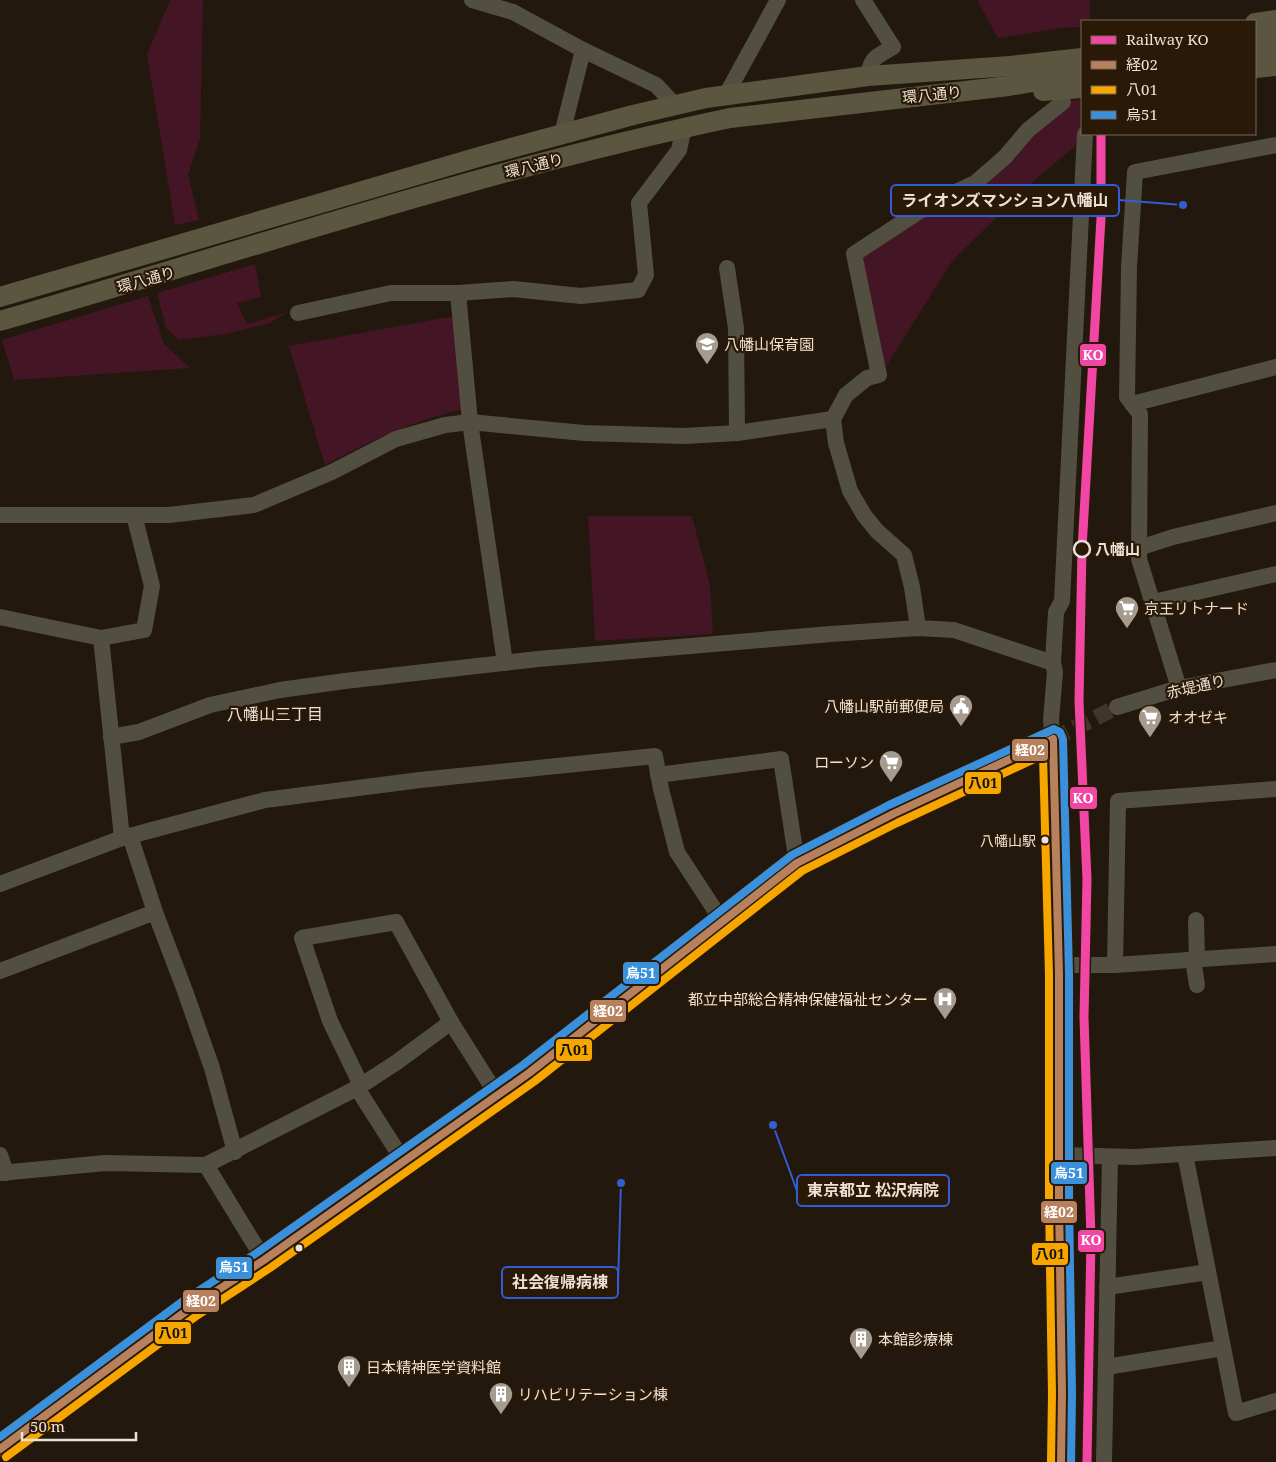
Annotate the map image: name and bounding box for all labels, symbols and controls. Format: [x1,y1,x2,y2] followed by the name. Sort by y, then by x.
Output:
[1081,20,1256,135] legend
[1126,29,1209,49] text: Railway KO
[1126,54,1158,74] text: 経02
[1126,79,1158,99] text: 八01
[901,81,963,107] street label: 環八通り
[1126,104,1158,124] text: 烏51
[502,148,566,182] street label: 環八通り
[891,185,1119,216] callout: ライオンズマンション八幡山
[901,189,1109,211] text: ライオンズマンション八幡山
[114,261,178,297] street label: 環八通り
[694,331,720,365] school or university icon: 八幡山保育園
[724,334,814,354] place label: 八幡山保育園
[1079,343,1107,367] line badge: KO
[1082,345,1104,364] text: KO
[1095,539,1140,559] place label: 八幡山
[1073,540,1091,558] marker: 八幡山
[1114,595,1140,629] supermarket icon: 京王リトナード
[1144,598,1249,618] place label: 京王リトナード
[1165,670,1227,702] street label: 赤堤通り
[948,693,974,727] public building icon: 八幡山駅前郵便局
[824,696,944,716] place label: 八幡山駅前郵便局
[227,703,323,725] district label: 八幡山三丁目
[1137,704,1163,738] supermarket icon: オオゼキ
[1168,707,1228,727] place label: オオゼキ
[1011,738,1049,762] line badge: 経02
[1015,740,1045,759] text: 経02
[878,749,904,783] supermarket icon: ローソン
[814,752,874,772] place label: ローソン
[964,771,1002,795] line badge: 八01
[968,773,998,792] text: 八01
[1069,786,1098,810] line badge: KO
[1072,788,1094,807] text: KO
[980,831,1036,850] place label: 八幡山駅
[1040,835,1050,845] marker: 八幡山駅
[622,961,660,985] line badge: 烏51
[626,963,656,982] text: 烏51
[932,986,958,1020] hospital icon: 都立中部総合精神保健福祉センター
[688,989,928,1009] place label: 都立中部総合精神保健福祉センター
[589,999,627,1023] line badge: 経02
[593,1001,623,1020] text: 経02
[555,1038,593,1062] line badge: 八01
[559,1040,589,1059] text: 八01
[1050,1161,1088,1185] line badge: 烏51
[1054,1163,1084,1182] text: 烏51
[797,1175,949,1206] callout: 東京都立 松沢病院
[807,1179,939,1201] text: 東京都立 松沢病院
[1040,1200,1078,1224] line badge: 経02
[1044,1202,1074,1221] text: 経02
[1077,1229,1105,1253] line badge: KO
[1080,1230,1102,1249] text: KO
[1031,1242,1069,1266] line badge: 八01
[294,1243,304,1253] unlabelled marker
[1035,1244,1065,1263] text: 八01
[215,1256,253,1280] line badge: 烏51
[219,1257,249,1276] text: 烏51
[502,1267,618,1298] callout: 社会復帰病棟
[512,1271,608,1293] text: 社会復帰病棟
[182,1289,220,1313] line badge: 経02
[186,1291,216,1310] text: 経02
[154,1321,192,1345] line badge: 八01
[158,1323,188,1342] text: 八01
[848,1326,874,1360] building icon: 本館診療棟
[878,1329,953,1349] place label: 本館診療棟
[336,1354,362,1388] building icon: 日本精神医学資料館
[366,1357,501,1377] place label: 日本精神医学資料館
[488,1381,514,1415] building icon: リハビリテーション棟
[518,1384,668,1404] place label: リハビリテーション棟
[22,1410,136,1442] scale bar
[30,1416,65,1436] text: 50 m

